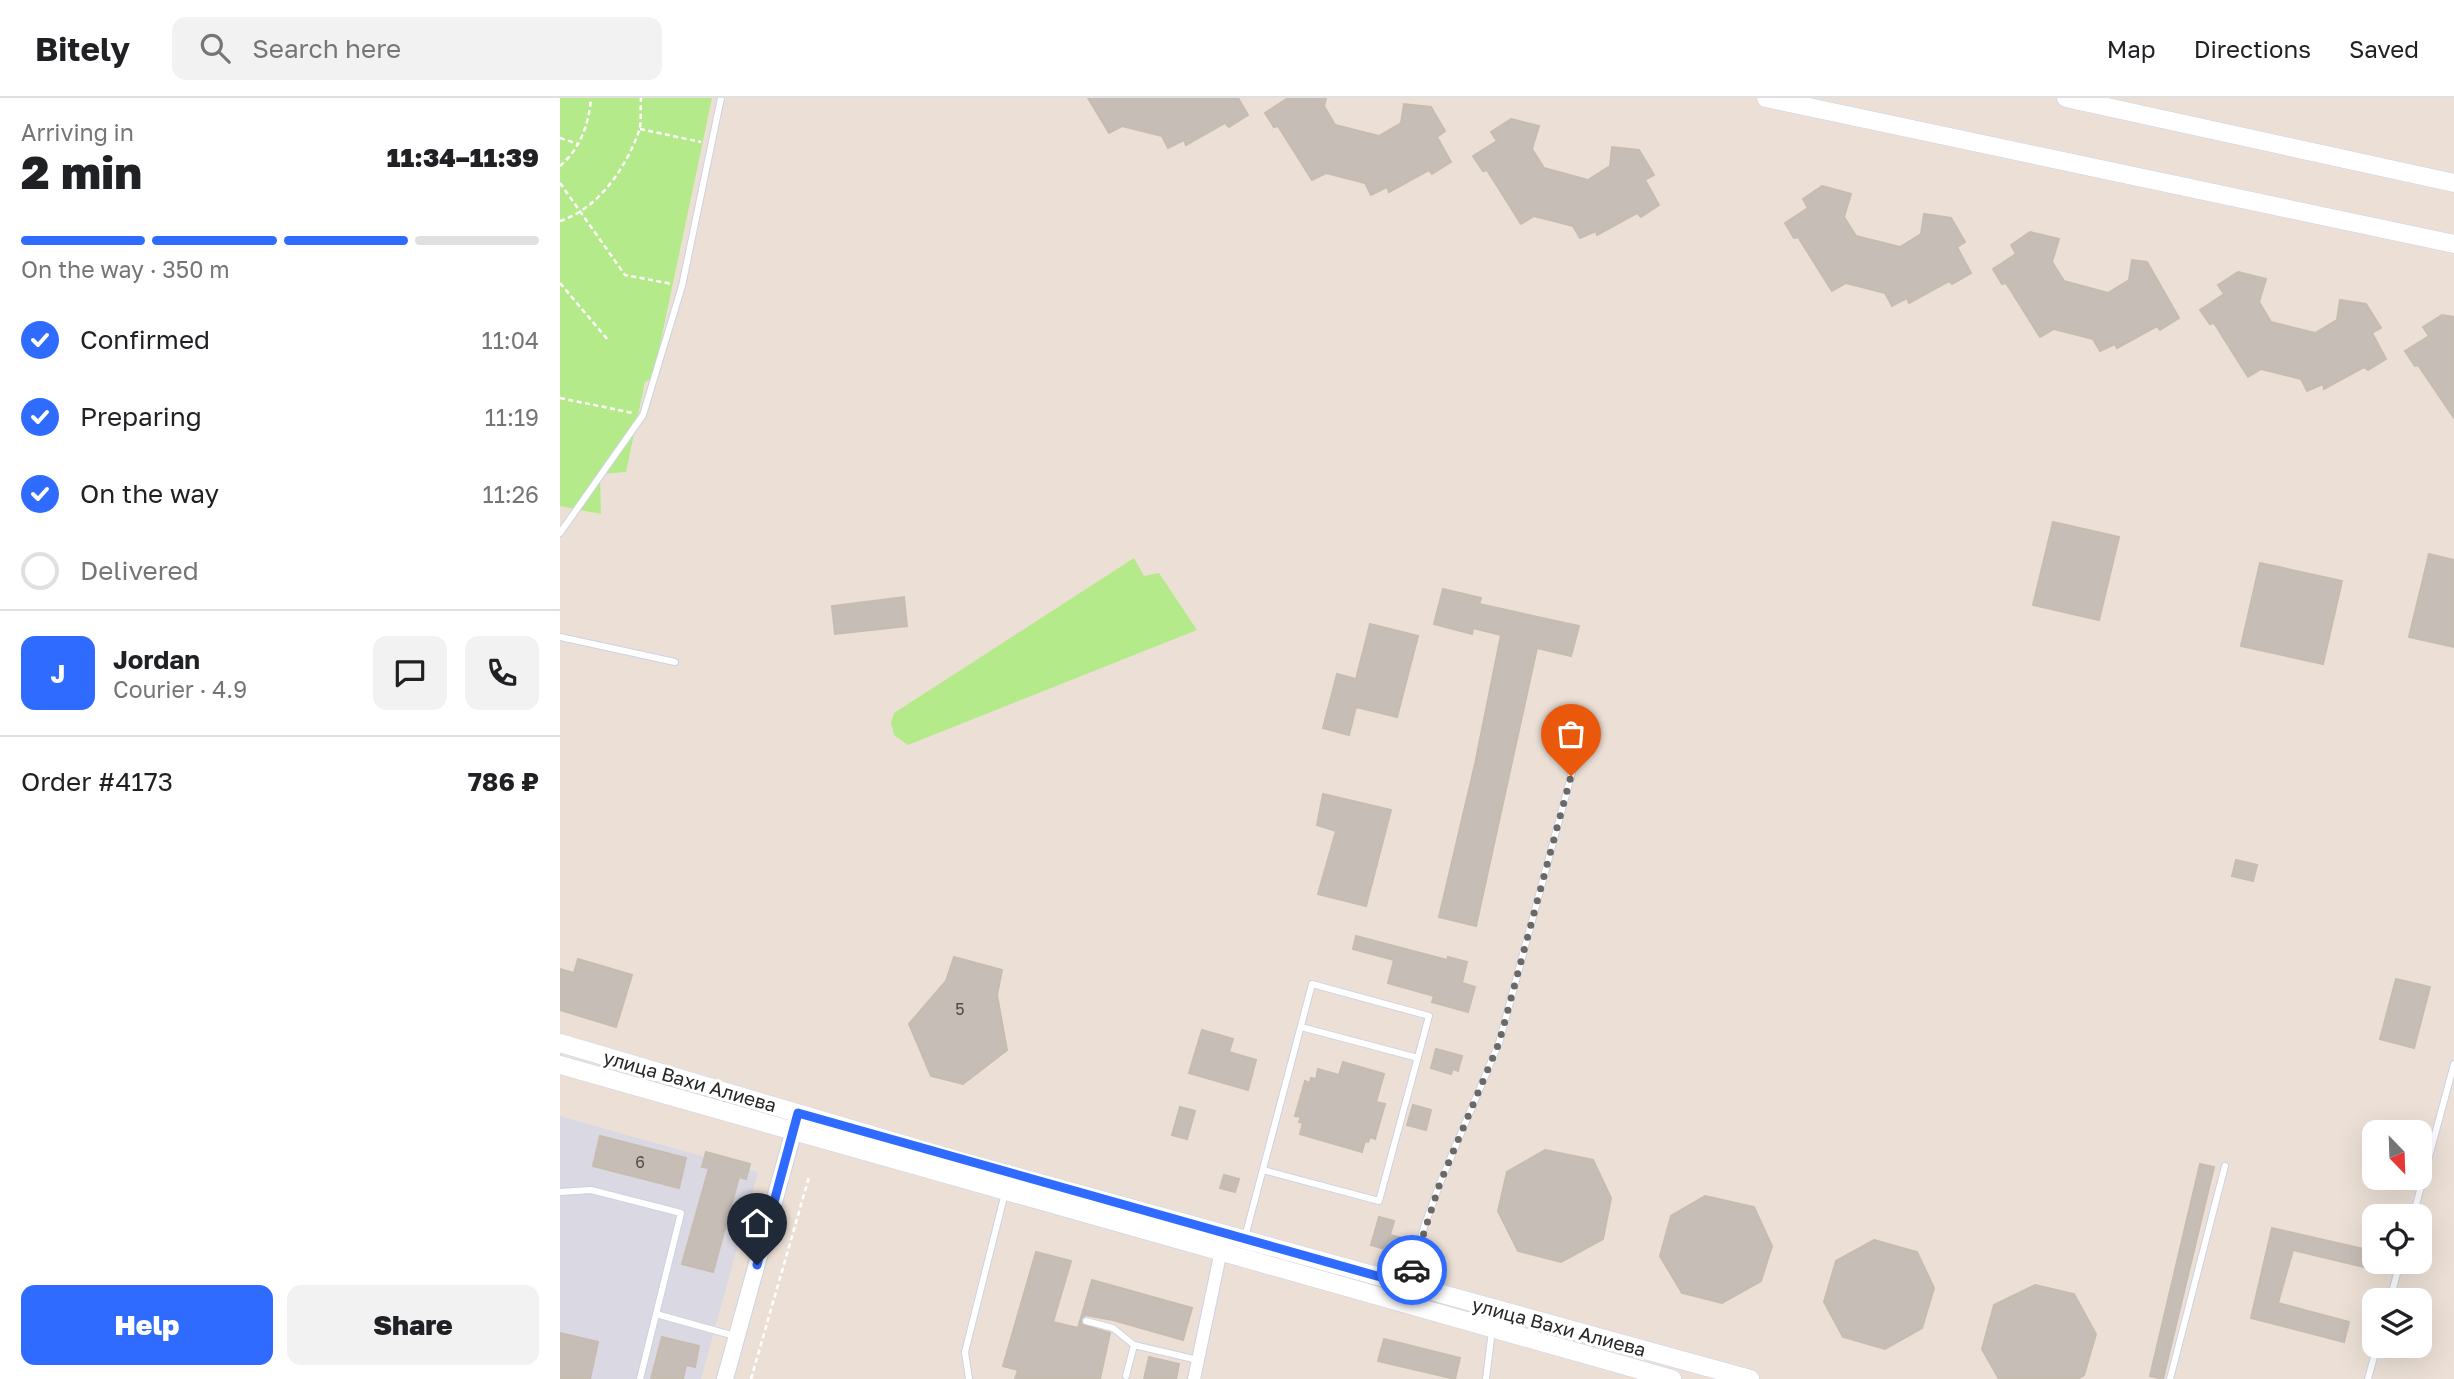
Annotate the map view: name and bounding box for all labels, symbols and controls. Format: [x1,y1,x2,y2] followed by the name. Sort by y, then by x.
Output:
[172,17,662,80] search box
[35,29,130,68] text: Bitely
[196,29,234,67] icon: search
[252,33,401,64] text: Search here
[2107,34,2156,63] text: Map
[2194,34,2311,63] text: Directions
[2349,34,2419,63] text: Saved
[21,118,134,146] text: Arriving in
[387,142,539,173] text: 11:34–11:39
[21,144,142,199] text: 2 min
[21,255,230,283] text: On the way · 350 m
[21,321,59,359] icon: check
[80,324,210,355] text: Confirmed
[482,326,539,354] text: 11:04
[21,398,59,436] icon: check
[80,401,202,432] text: Preparing
[485,403,539,431] text: 11:19
[21,475,59,513] icon: check
[80,478,219,509] text: On the way
[483,480,539,508] text: 11:26
[80,555,199,586] text: Delivered
[373,636,447,710] button: chat
[465,636,539,710] button: phone
[113,644,200,675] text: Jordan
[51,658,65,689] text: J
[113,675,247,703] text: Courier · 4.9
[1541,704,1601,776] pin
[1552,715,1590,753] icon: bag
[21,766,173,797] text: Order #4173
[468,766,539,797] text: 786 ₽
[955,999,965,1019] house number: 5
[601,1045,779,1116] street label: улица Вахи Алиева
[2362,1120,2432,1190] north arrow
[2362,1120,2432,1358] map controls
[635,1152,645,1172] house number: 6
[727,1193,787,1265] pin
[738,1204,776,1242] icon: home
[2362,1204,2432,1274] button: locate
[1377,1235,1447,1305] courier
[1393,1251,1431,1289] icon: car
[21,1285,273,1365] button: Help
[287,1285,539,1365] button: Share
[2362,1288,2432,1358] button: layers
[1470,1292,1649,1361] street label: улица Вахи Алиева

